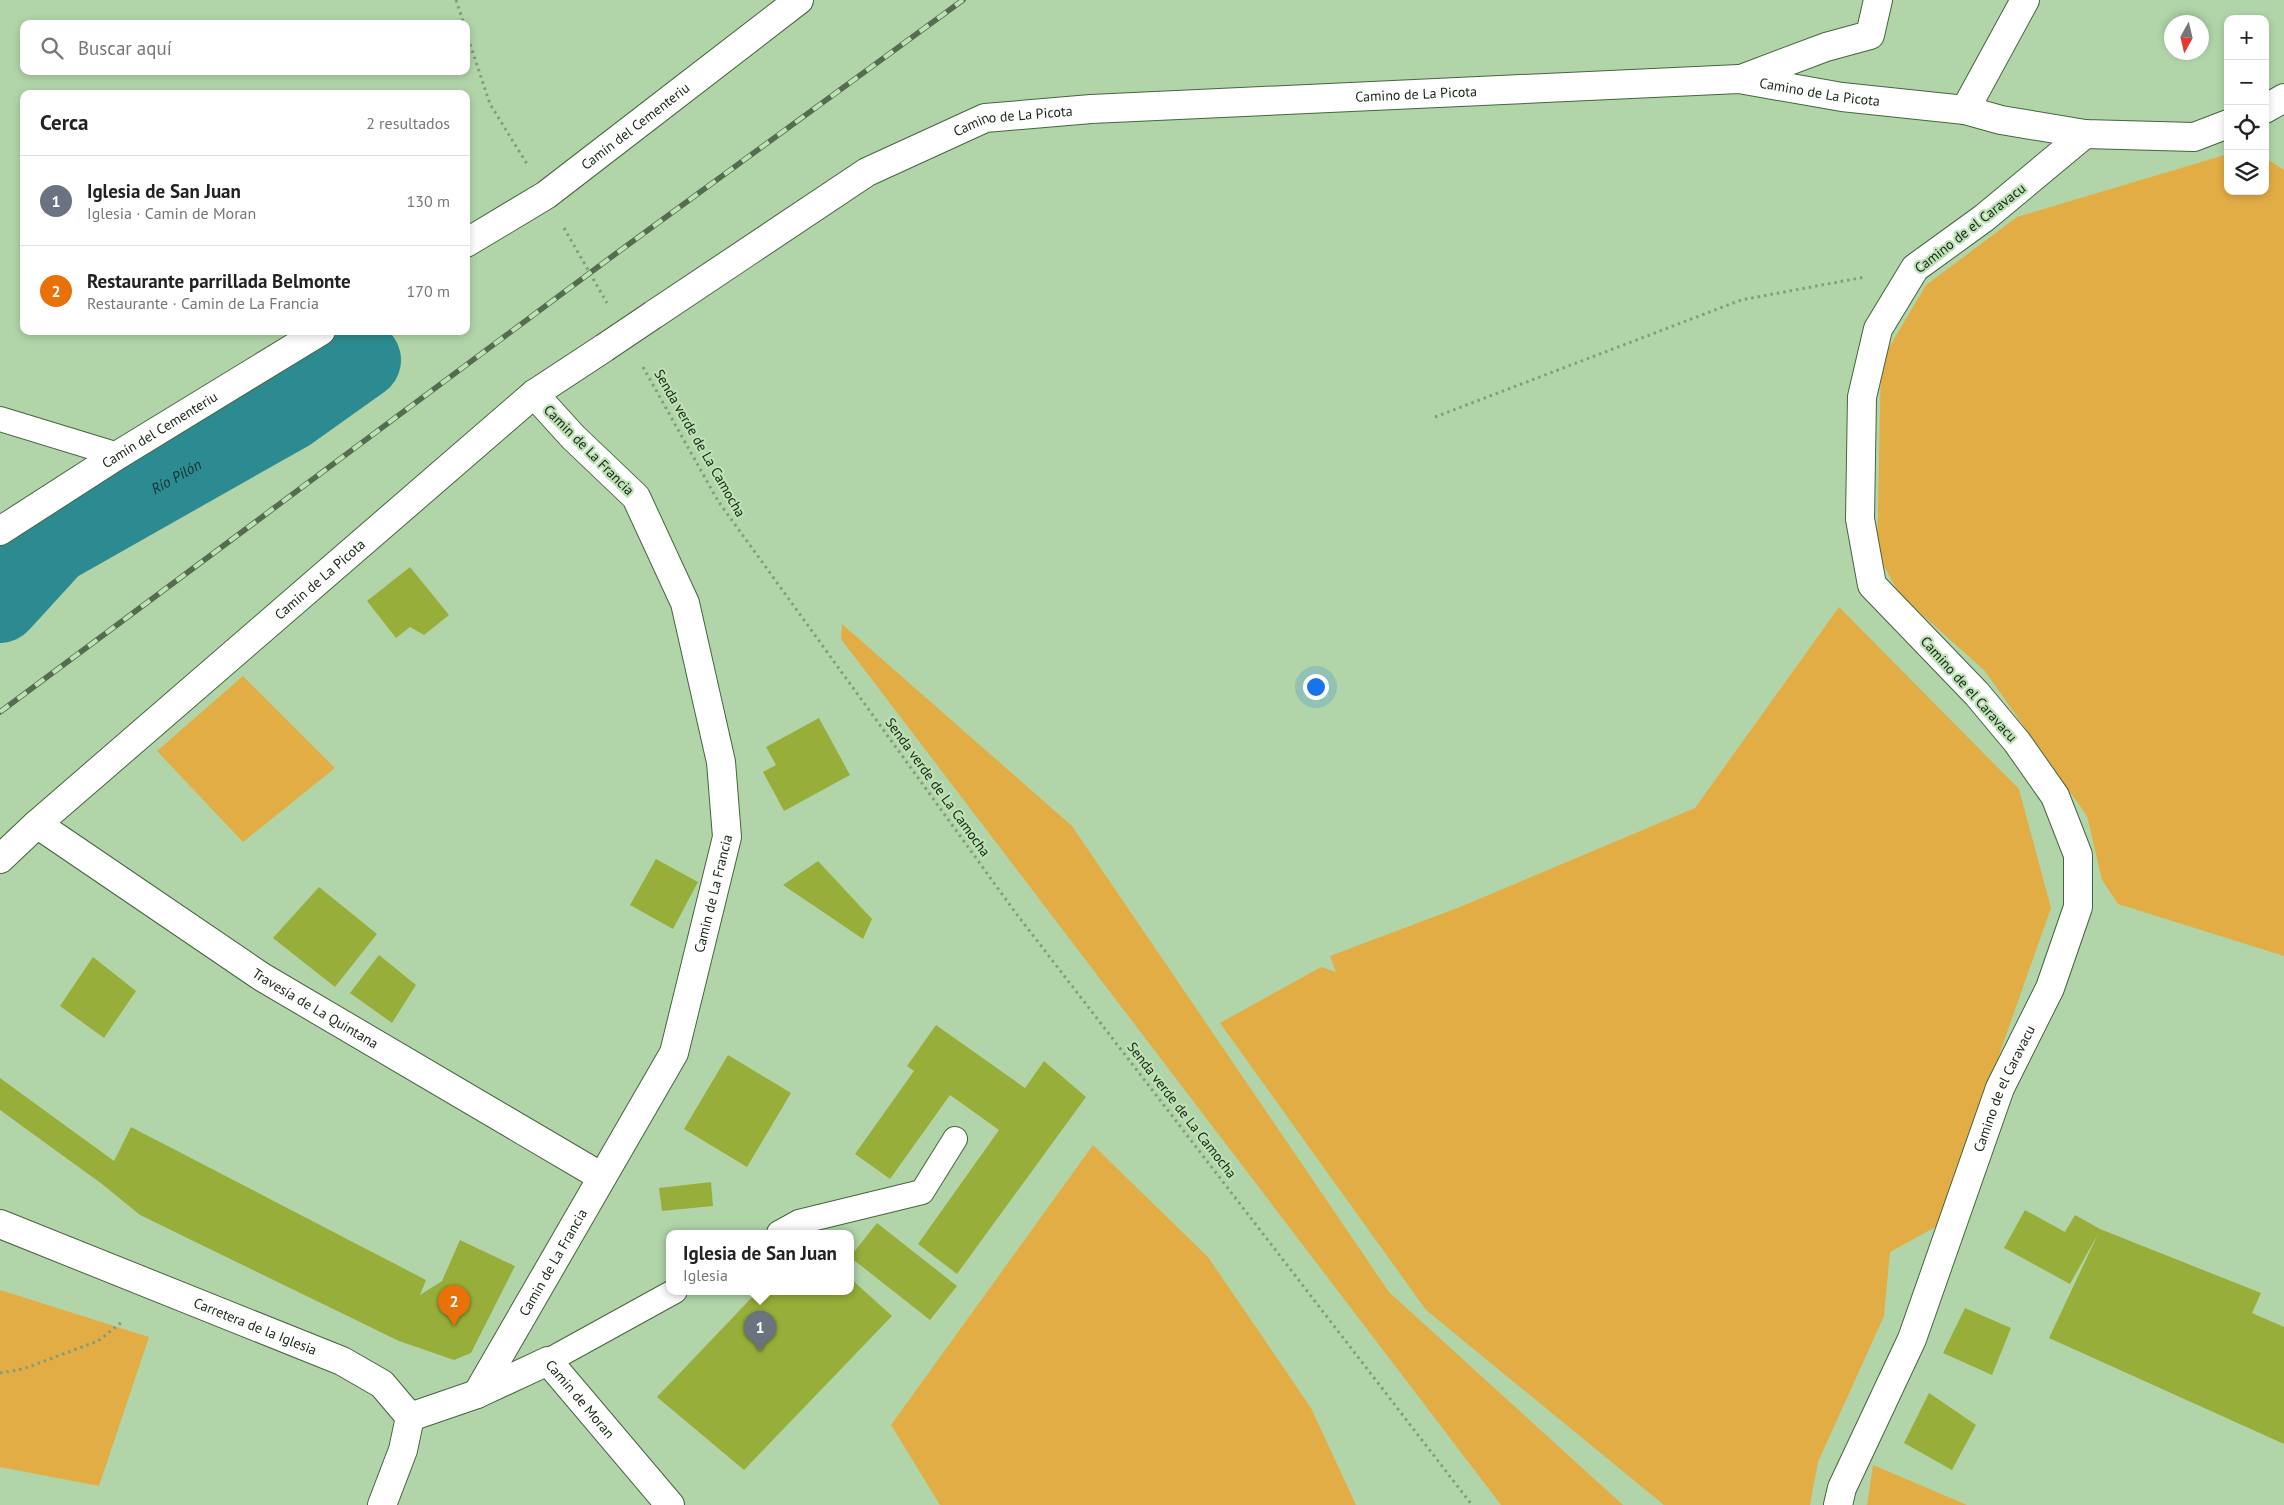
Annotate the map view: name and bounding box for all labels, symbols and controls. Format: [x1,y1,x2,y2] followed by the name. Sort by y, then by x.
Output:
[2164,15,2209,60] north arrow
[2224,15,2269,195] map controls
[2224,15,2269,60] button: +
[20,20,470,75] search box
[38,34,66,62] icon: search
[78,36,172,60] text: Buscar aquí
[2224,60,2269,105] button: −
[1758,74,1881,110] street label: Camino de La Picota
[577,79,693,174] street label: Camín del Cementeriu
[1355,82,1477,106] street label: Camino de La Picota
[950,102,1073,140] street label: Camino de La Picota
[2224,105,2269,150] button: locate
[40,109,89,136] text: Cerca
[366,113,450,133] text: 2 resultados
[2224,150,2269,195] button: layers
[87,179,241,203] text: Iglesia de San Juan
[1911,179,2029,277] street label: Camino de el Caravacu
[51,191,61,211] text: 1
[407,191,450,211] text: 130 m
[87,203,256,223] text: Iglesia · Camin de Moran
[87,269,351,293] text: Restaurante parrillada Belmonte
[51,281,61,301] text: 2
[407,281,450,301] text: 170 m
[87,293,319,313] text: Restaurante · Camin de La Francia
[650,366,750,520] street label: Senda verde de La Camocha
[98,387,221,472] street label: Camín del Cementeriu
[540,401,638,499] street label: Camin de La Francia
[147,454,205,498] water label: Río Pilón
[271,535,369,623] street label: Camin de La Picota
[1917,632,2021,746] street label: Camino de el Caravacu
[1303,674,1329,700] your location
[881,714,995,860] street label: Senda verde de La Camocha
[690,833,736,954] street label: Camin de La Francia
[249,964,382,1052] street label: Travesía de La Quintana
[1969,1022,2039,1154] street label: Camino de el Caravacu
[1123,1038,1241,1182] street label: Senda verde de La Camocha
[515,1205,591,1319] street label: Camin de La Francia
[666,1230,854,1295] popup
[683,1241,837,1265] text: Iglesia de San Juan
[683,1265,728,1285] text: Iglesia
[438,1285,470,1326] pin: 2
[191,1294,320,1359] street label: Carretera de la Iglesia
[744,1311,776,1352] pin: 1
[542,1356,619,1442] street label: Camin de Moran

